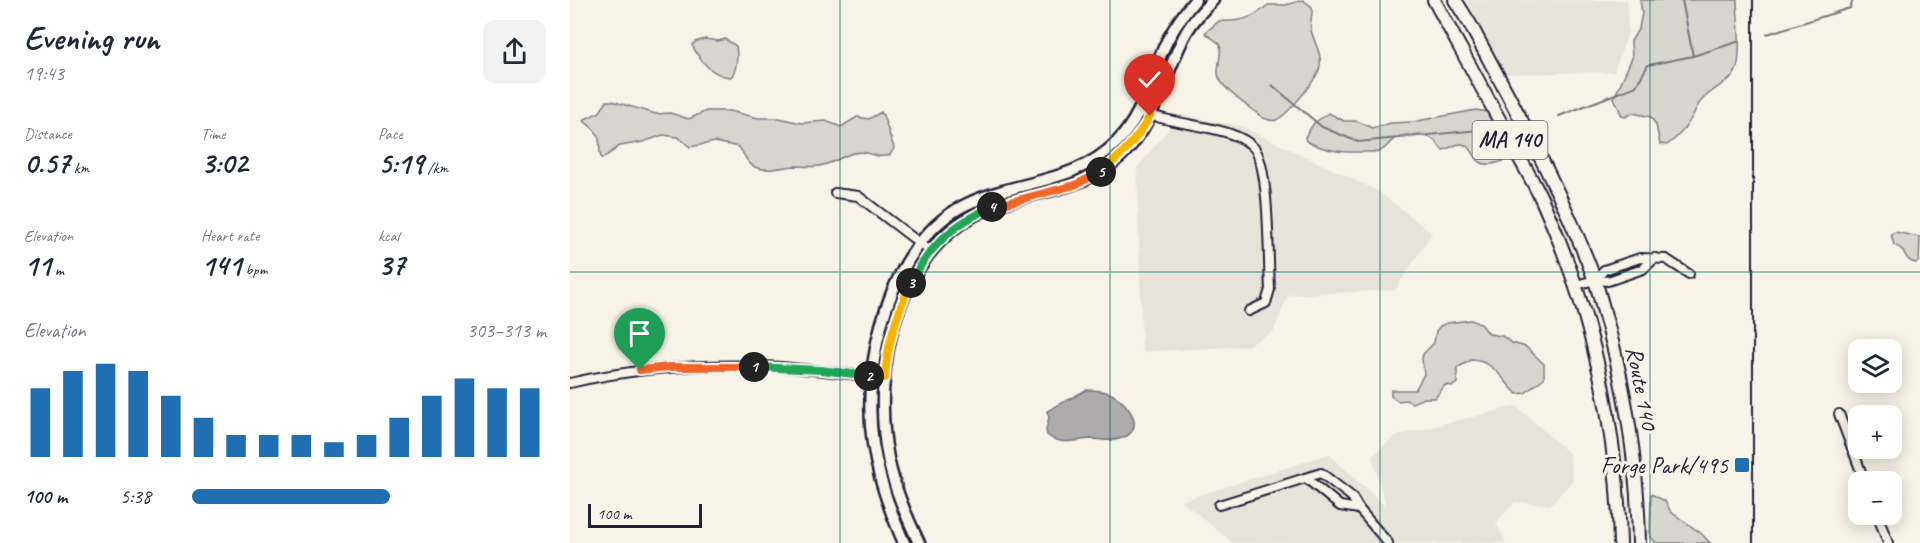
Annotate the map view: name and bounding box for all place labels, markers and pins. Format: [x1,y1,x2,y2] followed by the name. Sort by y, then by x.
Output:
[1124,54,1175,116] pin
[1086,157,1116,187] pin: 5
[977,192,1007,222] pin: 4
[896,268,926,298] pin: 3
[614,308,665,370] pin
[739,352,769,382] pin: 1
[854,361,884,391] pin: 2
[1601,450,1729,480] place label: Forge Park/495
[1733,456,1751,474] marker: Forge Park/495

